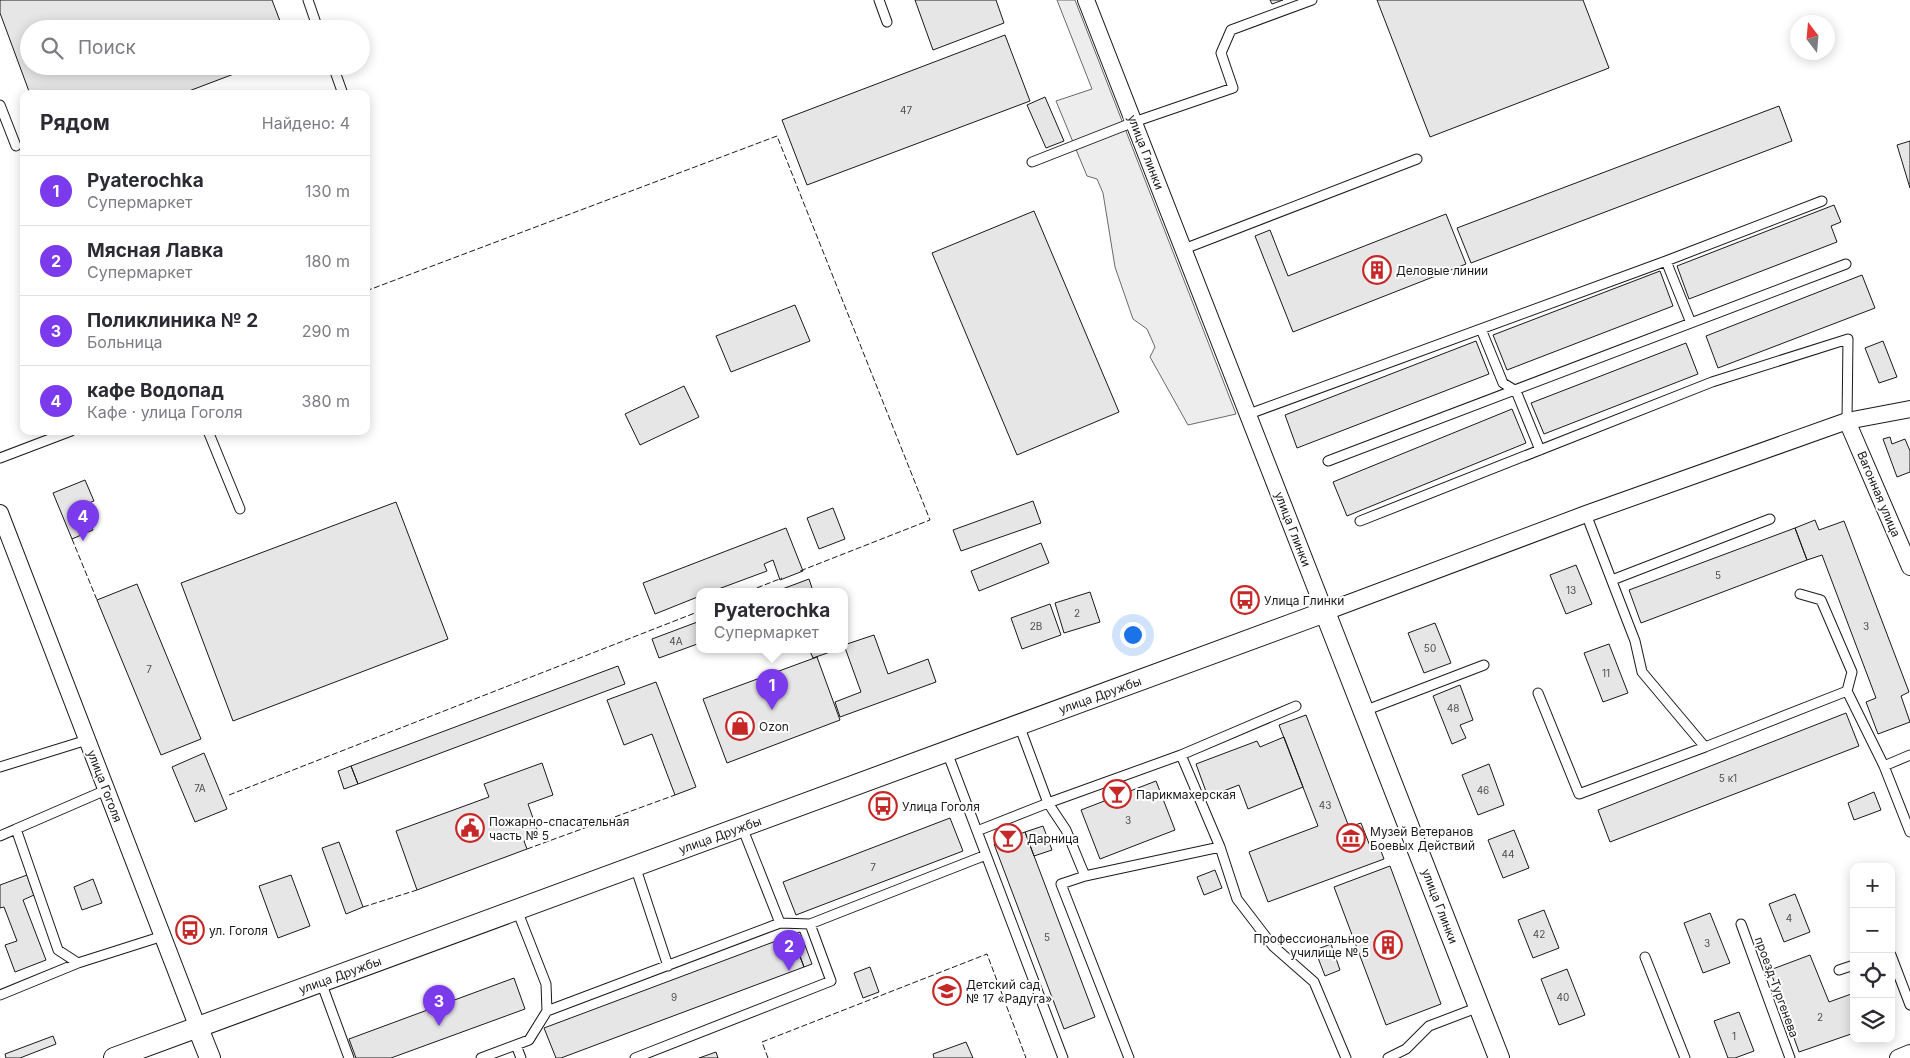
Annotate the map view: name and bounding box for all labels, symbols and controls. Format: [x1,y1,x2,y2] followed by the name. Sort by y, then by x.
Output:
[1790,15,1835,60] north arrow
[20,20,370,75] search box
[38,34,66,62] icon: search
[78,36,136,59] text: Поиск
[900,104,912,116] house number: 47
[40,110,110,135] text: Рядом
[1125,112,1167,192] street label: улица Глинки
[262,113,350,133] text: Найдено: 4
[87,169,204,192] text: Pyaterochka
[53,181,59,201] text: 1
[305,181,350,201] text: 130 m
[87,192,192,212] text: Супермаркет
[87,239,224,262] text: Мясная Лавка
[51,251,61,271] text: 2
[305,251,350,271] text: 180 m
[1362,255,1392,285] building icon: Деловые линии
[87,262,192,282] text: Супермаркет
[1396,263,1488,278] place label: Деловые линии
[87,309,258,332] text: Поликлиника № 2
[51,321,61,341] text: 3
[302,321,350,341] text: 290 m
[87,332,163,352] text: Больница
[87,379,224,402] text: кафе Водопад
[51,391,61,411] text: 4
[302,391,350,411] text: 380 m
[87,402,243,422] text: Кафе · улица Гоголя
[1854,449,1904,539] street label: Вагонная улица
[1272,489,1314,569] street label: улица Глинки
[67,500,99,541] pin: 4
[1715,569,1721,581] house number: 5
[1566,584,1576,596] house number: 13
[1230,585,1260,615] bus stop icon: Улица Глинки
[696,588,848,653] popup
[1264,593,1344,608] place label: Улица Глинки
[714,599,830,622] text: Pyaterochka
[1074,607,1080,619] house number: 2
[1030,620,1042,632] house number: 2В
[1863,620,1869,632] house number: 3
[714,622,819,642] text: Супермаркет
[1120,622,1146,648] your location
[669,635,683,647] house number: 4А
[1424,642,1436,654] house number: 50
[146,663,152,675] house number: 7
[1602,667,1610,679] house number: 11
[756,669,788,710] pin: 1
[1057,673,1143,717] street label: улица Дружбы
[1447,702,1459,714] house number: 48
[725,711,755,741] shop icon: Ozon
[759,719,789,734] place label: Ozon
[84,748,126,824] street label: улица Гоголя
[1719,772,1737,784] house number: 5 к1
[1102,779,1132,809] bar icon: Парикмахерская
[194,782,206,794] house number: 7А
[1477,784,1489,796] house number: 46
[1136,787,1236,802] place label: Парикмахерская
[868,791,898,821] bus stop icon: Улица Гоголя
[902,799,980,814] place label: Улица Гоголя
[1319,799,1331,811] house number: 43
[455,813,485,843] public building icon: Пожарно-спасательная часть № 5
[677,813,763,857] street label: улица Дружбы
[489,814,629,843] place label: Пожарно-спасательная часть № 5
[1125,814,1131,826] house number: 3
[993,823,1023,853] bar icon: Дарница
[1336,823,1366,853] museum icon: Музей Ветеранов Боевых Действий
[1370,824,1475,853] place label: Музей Ветеранов Боевых Действий
[1027,831,1079,846] place label: Дарница
[1502,848,1514,860] house number: 44
[870,861,876,873] house number: 7
[1850,863,1895,1043] map controls
[1850,863,1895,908] button: +
[1419,866,1461,946] street label: улица Глинки
[1850,908,1895,953] button: −
[1786,912,1792,924] house number: 4
[175,915,205,945] bus stop icon: ул. Гоголя
[209,923,268,938] place label: ул. Гоголя
[1533,928,1545,940] house number: 42
[773,930,805,971] pin: 2
[1373,930,1403,960] building icon: Профессиональное училище № 5
[1044,931,1050,943] house number: 5
[1254,931,1369,960] place label: Профессиональное училище № 5
[1752,935,1802,1039] street label: проезд Тургенева
[1704,937,1710,949] house number: 3
[297,953,383,997] street label: улица Дружбы
[1850,953,1895,998] button: locate
[932,976,962,1006] school or university icon: Детский сад № 17 «Радуга»
[966,977,1052,1006] place label: Детский сад № 17 «Радуга»
[423,985,455,1026] pin: 3
[671,991,677,1003] house number: 9
[1557,991,1569,1003] house number: 40
[1850,998,1895,1043] button: layers
[1817,1011,1823,1023] house number: 2
[1732,1030,1736,1042] house number: 1

